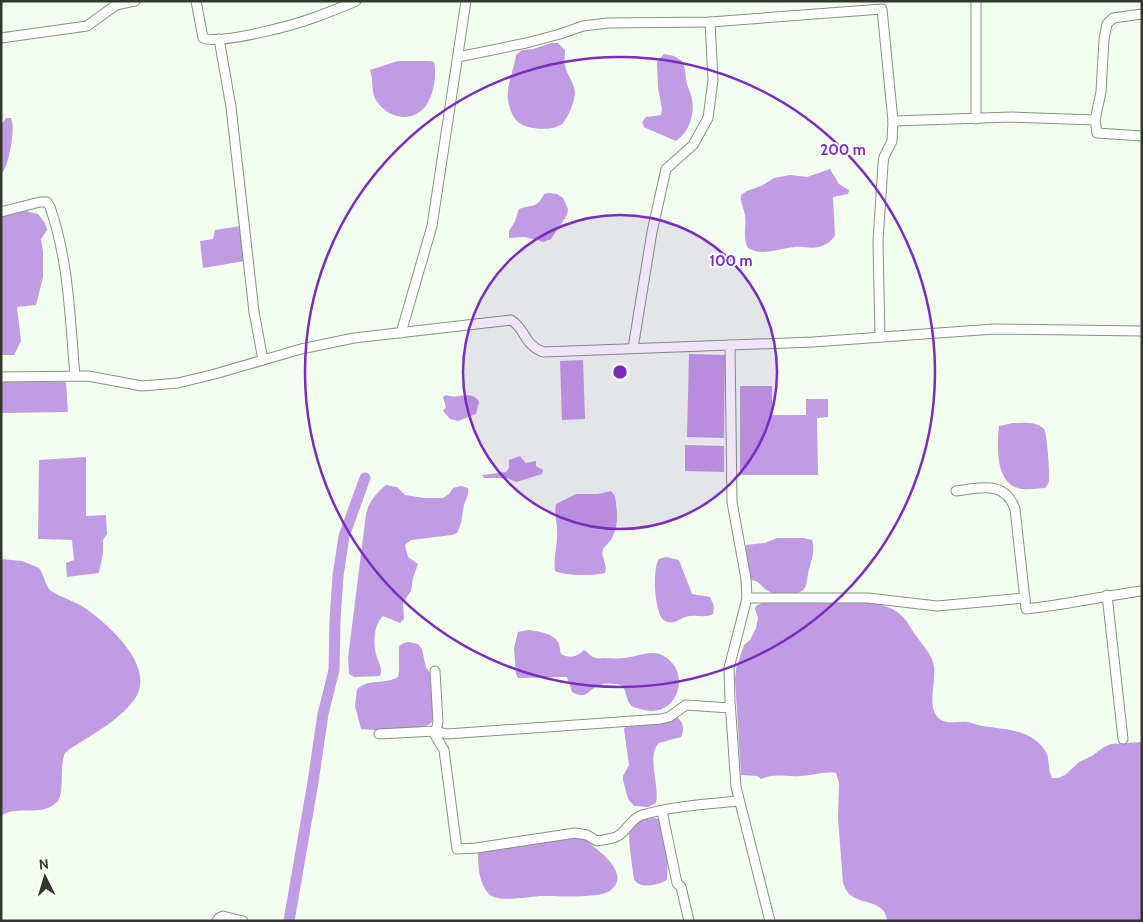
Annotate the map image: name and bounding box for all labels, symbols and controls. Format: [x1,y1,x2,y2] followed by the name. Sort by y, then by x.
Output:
[820,141,866,159] text: 200 m
[709,252,753,270] text: 100 m
[611,363,629,381] centre of rings
[20,852,70,902] north arrow
[38,855,50,873] text: N

